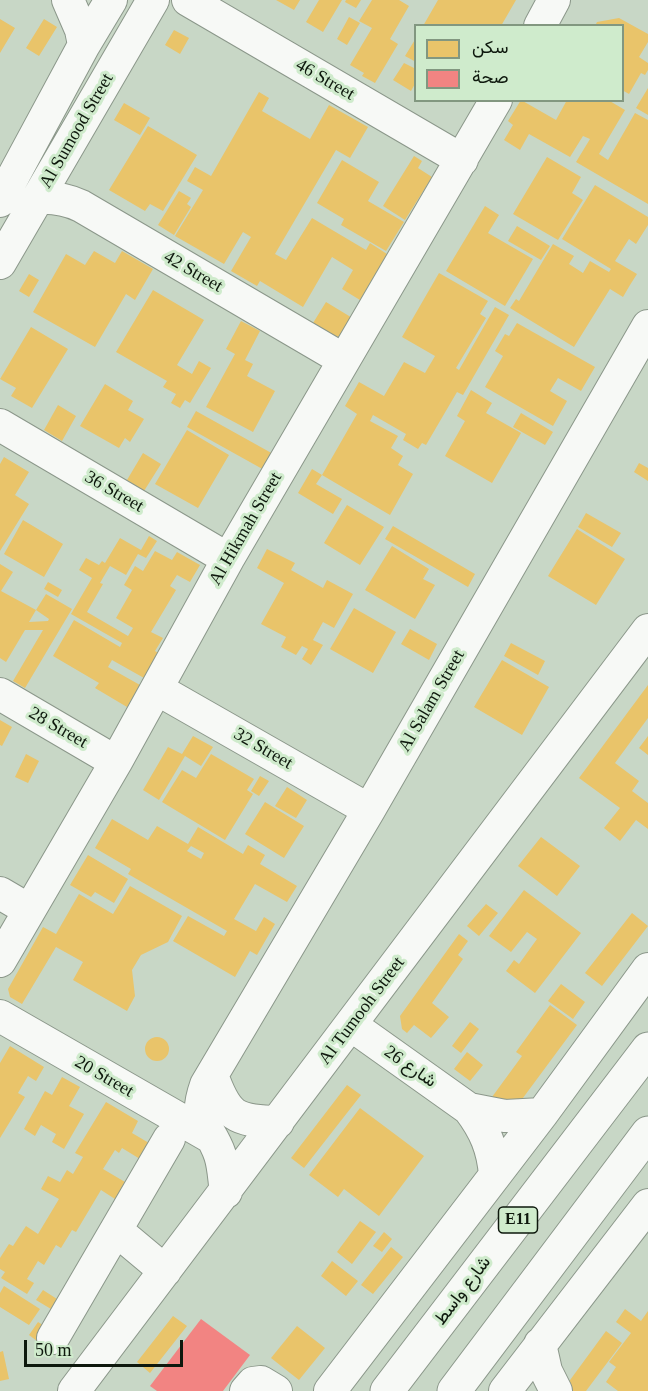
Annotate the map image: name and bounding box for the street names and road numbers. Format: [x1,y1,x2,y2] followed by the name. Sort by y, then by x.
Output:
[292,55,358,105] street label: 46 Street
[35,70,119,192] street label: Al Sumood Street
[160,247,226,297] street label: 42 Street
[81,467,147,517] street label: 36 Street
[205,469,287,589] street label: Al Hikmah Street
[394,646,470,756] street label: Al Salam Street
[25,703,91,753] street label: 28 Street
[230,724,296,774] street label: 32 Street
[314,953,410,1069] street label: Al Tumooh Street
[380,1041,440,1093] street label: شارع 26
[71,1052,137,1102] street label: 20 Street
[498,1207,538,1233] road number: E11
[430,1252,496,1330] street label: شارع واسط

